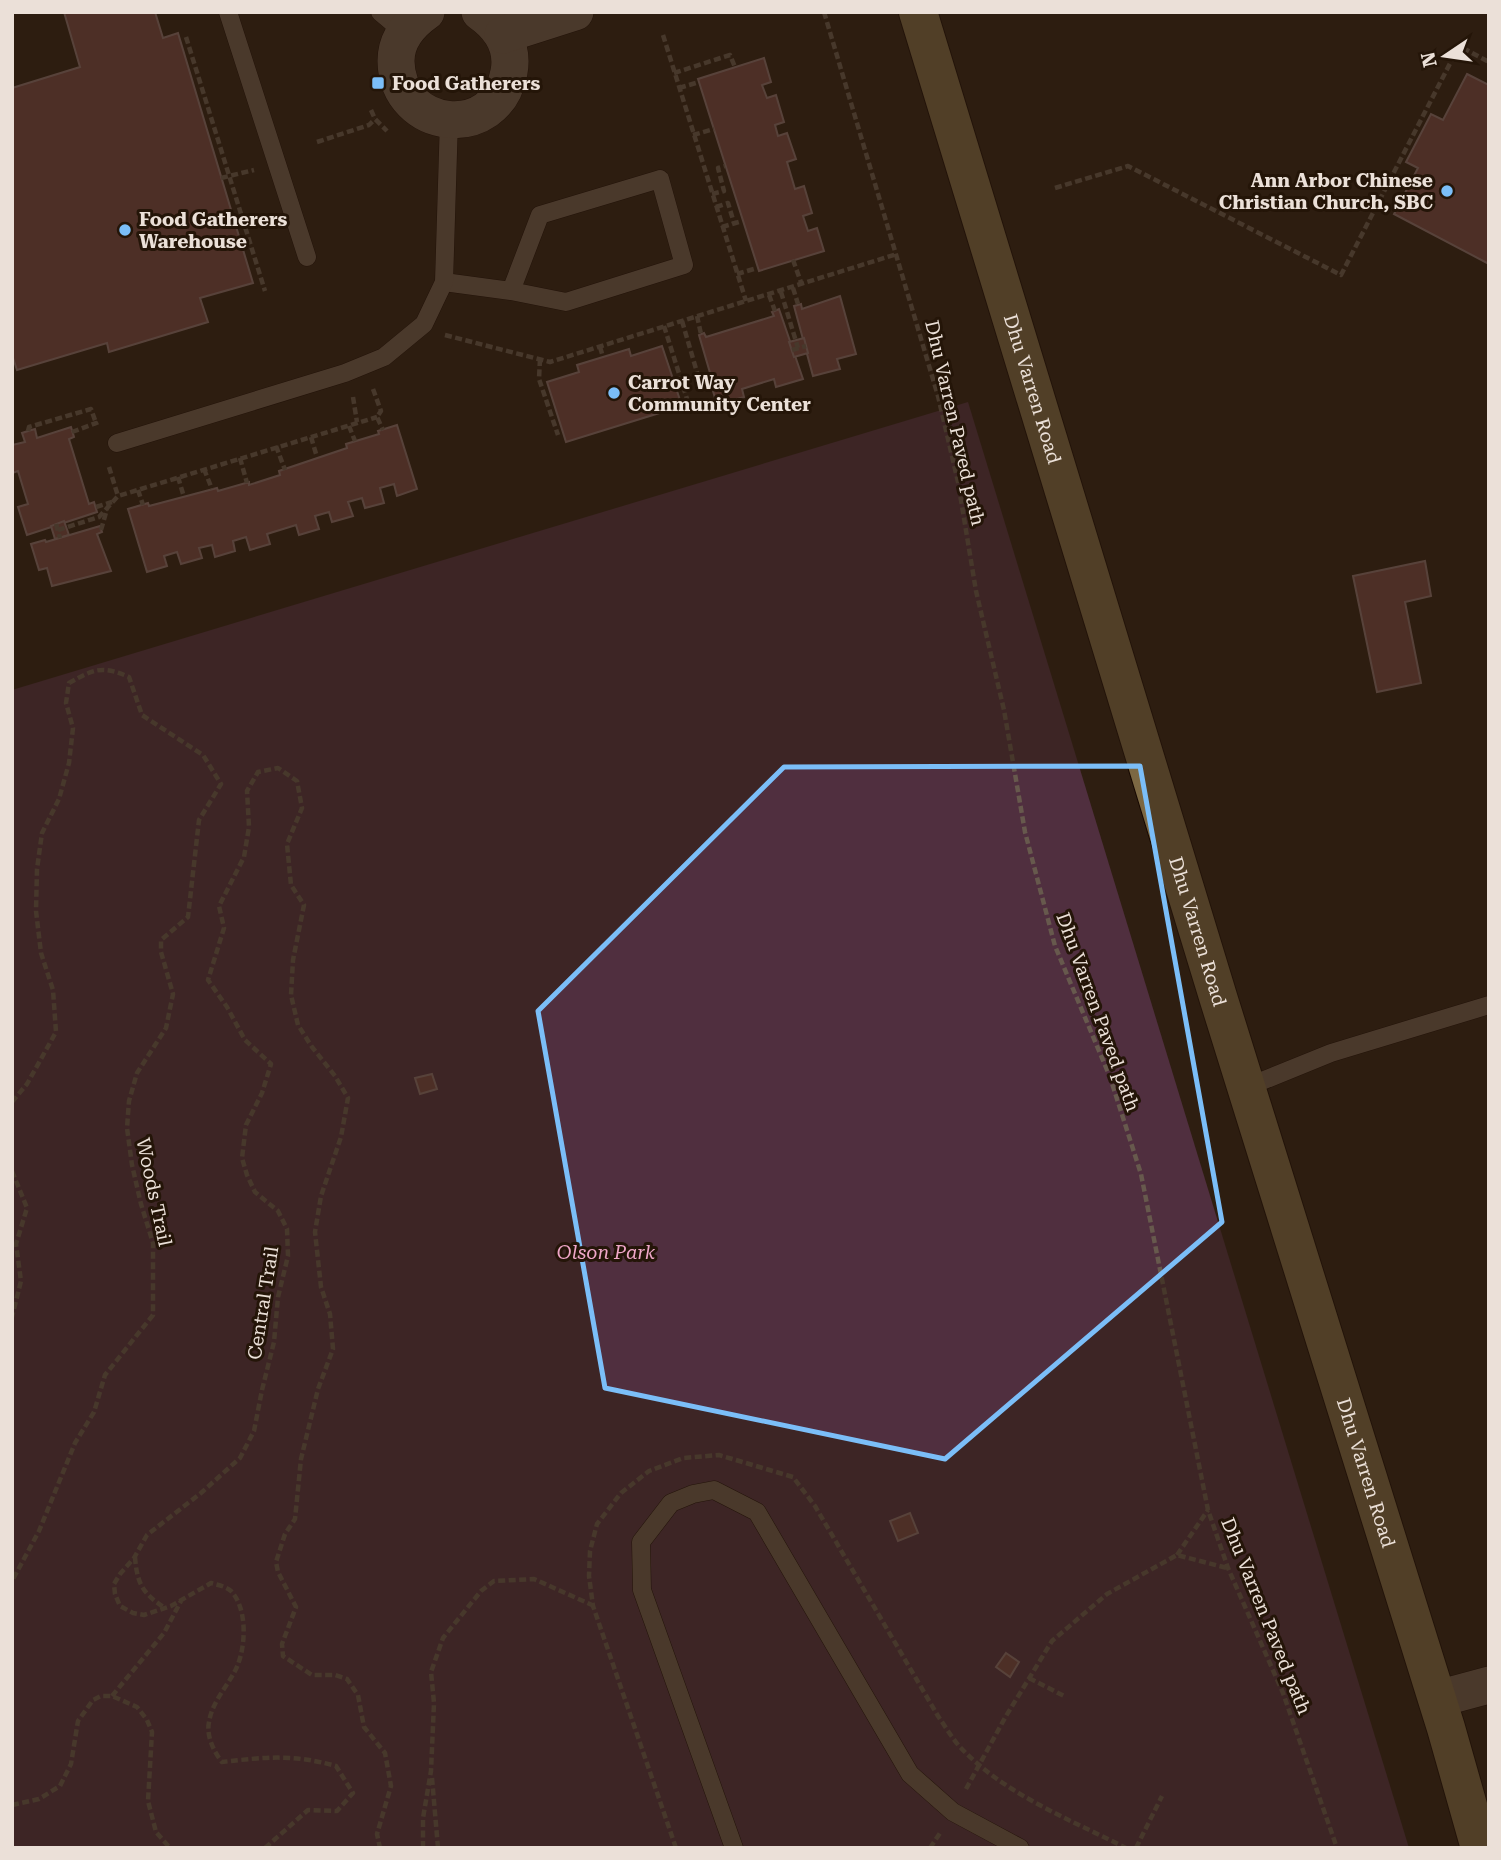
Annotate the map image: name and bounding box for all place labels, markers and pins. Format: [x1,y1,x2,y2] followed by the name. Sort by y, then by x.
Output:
[392,72,541,95] place label: Food Gatherers
[370,75,386,91] marker: Food Gatherers
[1219,169,1433,214] place label: Ann Arbor Chinese Christian Church, SBC
[1439,183,1455,199] marker: Ann Arbor Chinese Christian Church, SBC
[139,208,288,253] place label: Food Gatherers Warehouse
[117,222,133,238] marker: Food Gatherers Warehouse
[628,371,811,416] place label: Carrot Way Community Center
[606,385,622,401] marker: Carrot Way Community Center

